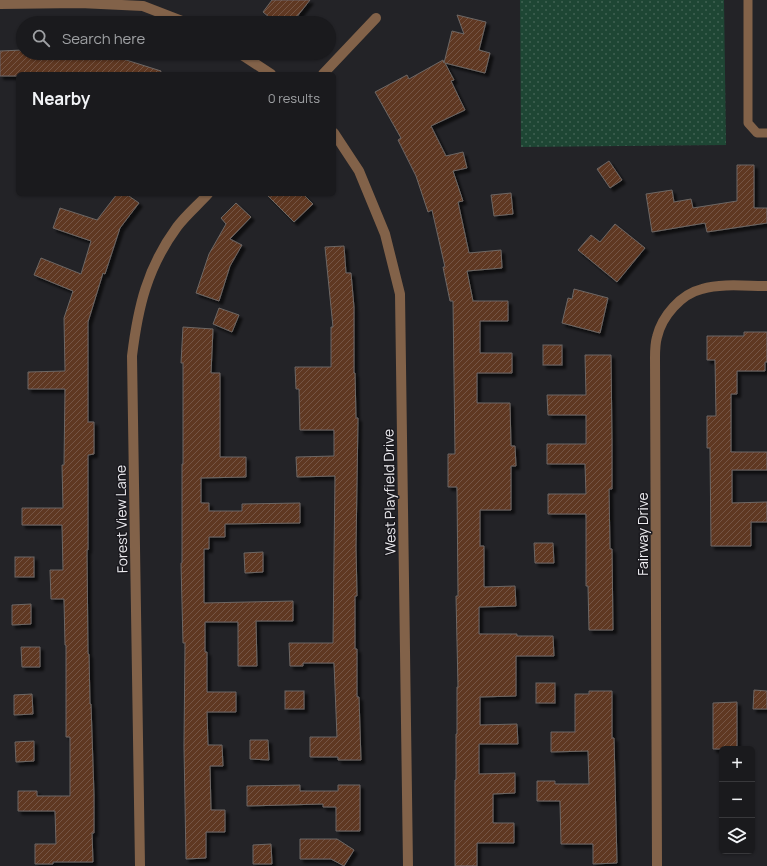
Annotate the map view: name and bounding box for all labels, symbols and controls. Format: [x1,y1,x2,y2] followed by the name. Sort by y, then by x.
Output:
[16,16,336,60] search box
[30,27,52,49] icon: search
[62,28,145,49] text: Search here
[32,87,90,110] text: Nearby
[268,89,320,107] text: 0 results
[378,429,400,555] street label: West Playfield Drive
[111,465,131,573] street label: Forest View Lane
[633,492,652,576] street label: Fairway Drive
[719,746,755,854] map controls
[719,746,755,782] button: +
[719,782,755,818] button: −
[719,818,755,854] button: layers

